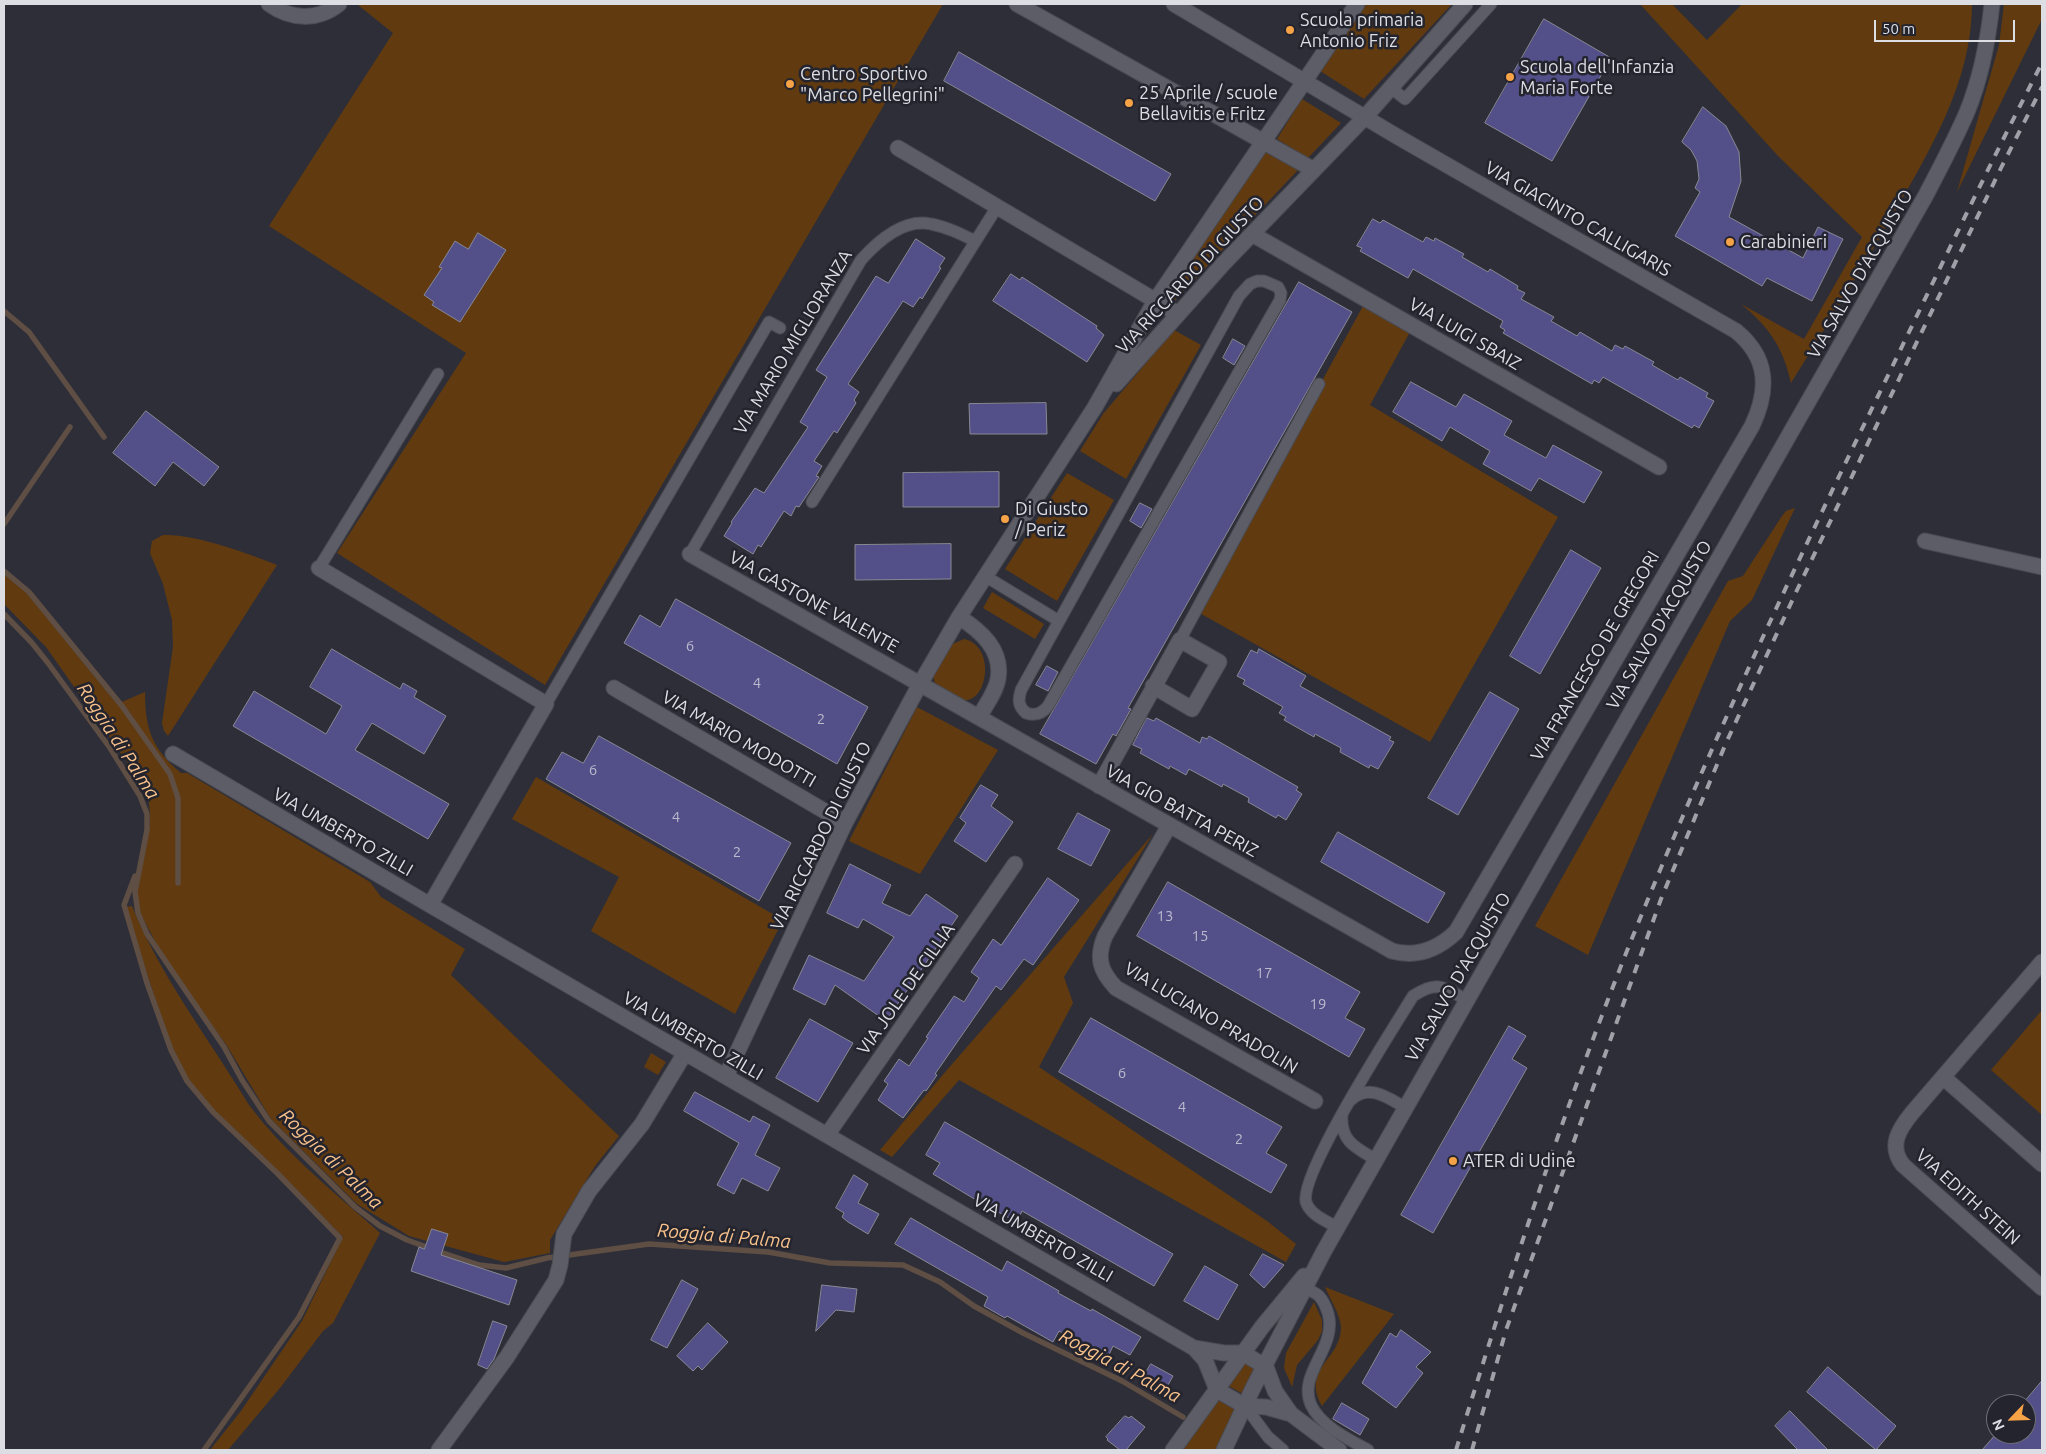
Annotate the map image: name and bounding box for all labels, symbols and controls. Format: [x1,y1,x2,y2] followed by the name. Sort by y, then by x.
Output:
[1300,9,1424,52] place label: Scuola primaria Antonio Friz
[1876,10,2017,42] scale bar
[1882,20,1915,37] text: 50 m
[1284,24,1296,36] marker: Scuola primaria Antonio Friz
[1520,56,1674,98] place label: Scuola dell'Infanzia Maria Forte
[800,63,945,106] place label: Centro Sportivo "Marco Pellegrini"
[1504,71,1516,83] marker: Scuola dell'Infanzia Maria Forte
[784,78,796,90] marker: Centro Sportivo "Marco Pellegrini"
[1139,82,1278,125] place label: 25 Aprile / scuole Bellavitis e Fritz
[1123,97,1135,109] marker: 25 Aprile / scuole Bellavitis e Fritz
[1481,157,1675,281] street label: VIA GIACINTO CALLIGARIS
[1803,186,1917,362] street label: VIA SALVO D'ACQUISTO
[1111,192,1269,358] street label: VIA RICCARDO DI GIUSTO
[1740,231,1827,253] place label: Carabinieri
[1724,236,1736,248] marker: Carabinieri
[729,246,857,438] street label: VIA MARIO MIGLIORANZA
[1405,293,1525,375] street label: VIA LUIGI SBAIZ
[1015,498,1088,540] place label: Di Giusto / Periz
[999,513,1011,525] marker: Di Giusto / Periz
[1602,537,1716,713] street label: VIA SALVO D'ACQUISTO
[726,546,902,658] street label: VIA GASTONE VALENTE
[1526,547,1664,765] street label: VIA FRANCESCO DE GREGORI
[686,637,694,655] house number: 6
[753,674,761,692] house number: 4
[72,679,164,803] water label: Roggia di Palma
[658,686,820,792] street label: VIA MARIO MODOTTI
[817,710,825,728] house number: 2
[766,738,876,934] street label: VIA RICCARDO DI GIUSTO
[1102,760,1262,862] street label: VIA GIO BATTA PERIZ
[589,761,597,779] house number: 6
[269,783,417,881] street label: VIA UMBERTO ZILLI
[672,808,680,826] house number: 4
[733,843,741,861] house number: 2
[1401,889,1515,1065] street label: VIA SALVO D'ACQUISTO
[1157,907,1173,925] house number: 13
[853,919,959,1059] street label: VIA JOLE DE CILLIA
[1192,927,1208,945] house number: 15
[1120,958,1302,1078] street label: VIA LUCIANO PRADOLIN
[1256,964,1272,982] house number: 17
[619,987,767,1085] street label: VIA UMBERTO ZILLI
[1310,995,1326,1013] house number: 19
[1118,1064,1126,1082] house number: 6
[1178,1098,1186,1116] house number: 4
[275,1104,387,1214] water label: Roggia di Palma
[1235,1130,1243,1148] house number: 2
[1911,1145,2025,1249] street label: VIA EDITH STEIN
[1463,1150,1576,1172] place label: ATER di Udine
[1447,1155,1459,1167] marker: ATER di Udine
[969,1189,1117,1287] street label: VIA UMBERTO ZILLI
[656,1219,792,1253] water label: Roggia di Palma
[1055,1324,1185,1408] water label: Roggia di Palma
[1986,1394,2036,1444] north arrow
[1989,1417,2008,1433] text: N

